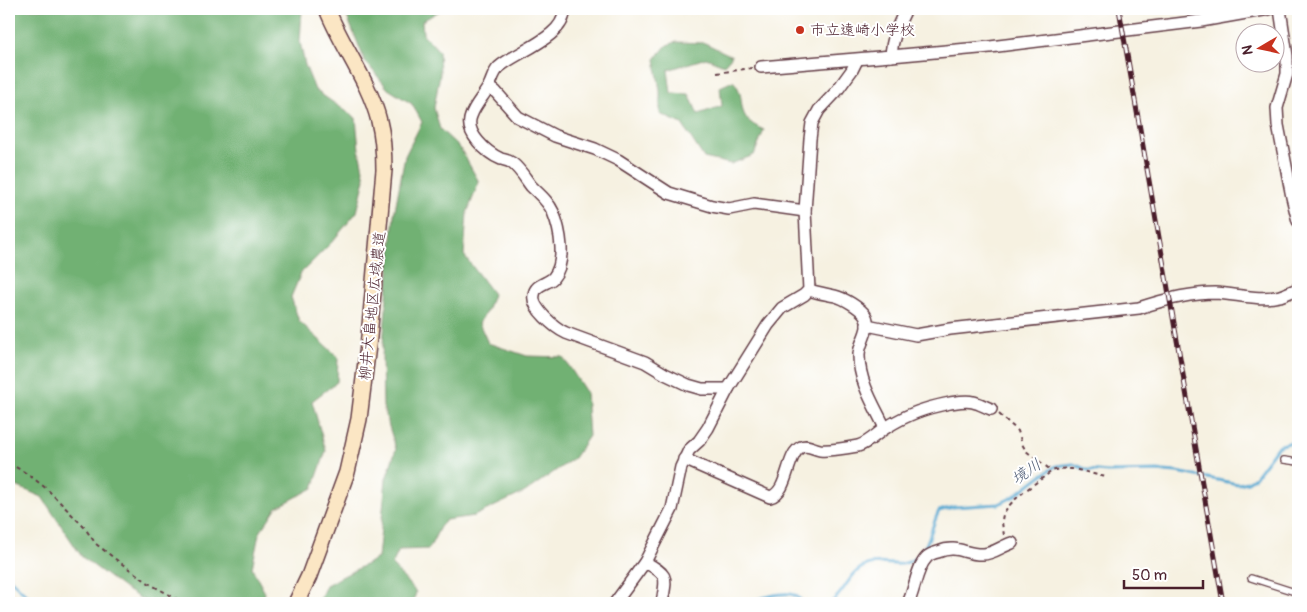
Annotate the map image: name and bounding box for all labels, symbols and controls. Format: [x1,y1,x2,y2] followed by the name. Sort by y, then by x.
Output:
[810,21,915,40] place label: 市立遠崎小学校
[1234,22,1284,72] north arrow
[794,24,806,36] marker: 市立遠崎小学校
[1239,44,1257,56] text: N
[355,230,390,382] street label: 柳井大畠地区広域農道
[1008,455,1045,489] water label: 境川
[1124,557,1203,589] scale bar
[1132,566,1167,585] text: 50 m

